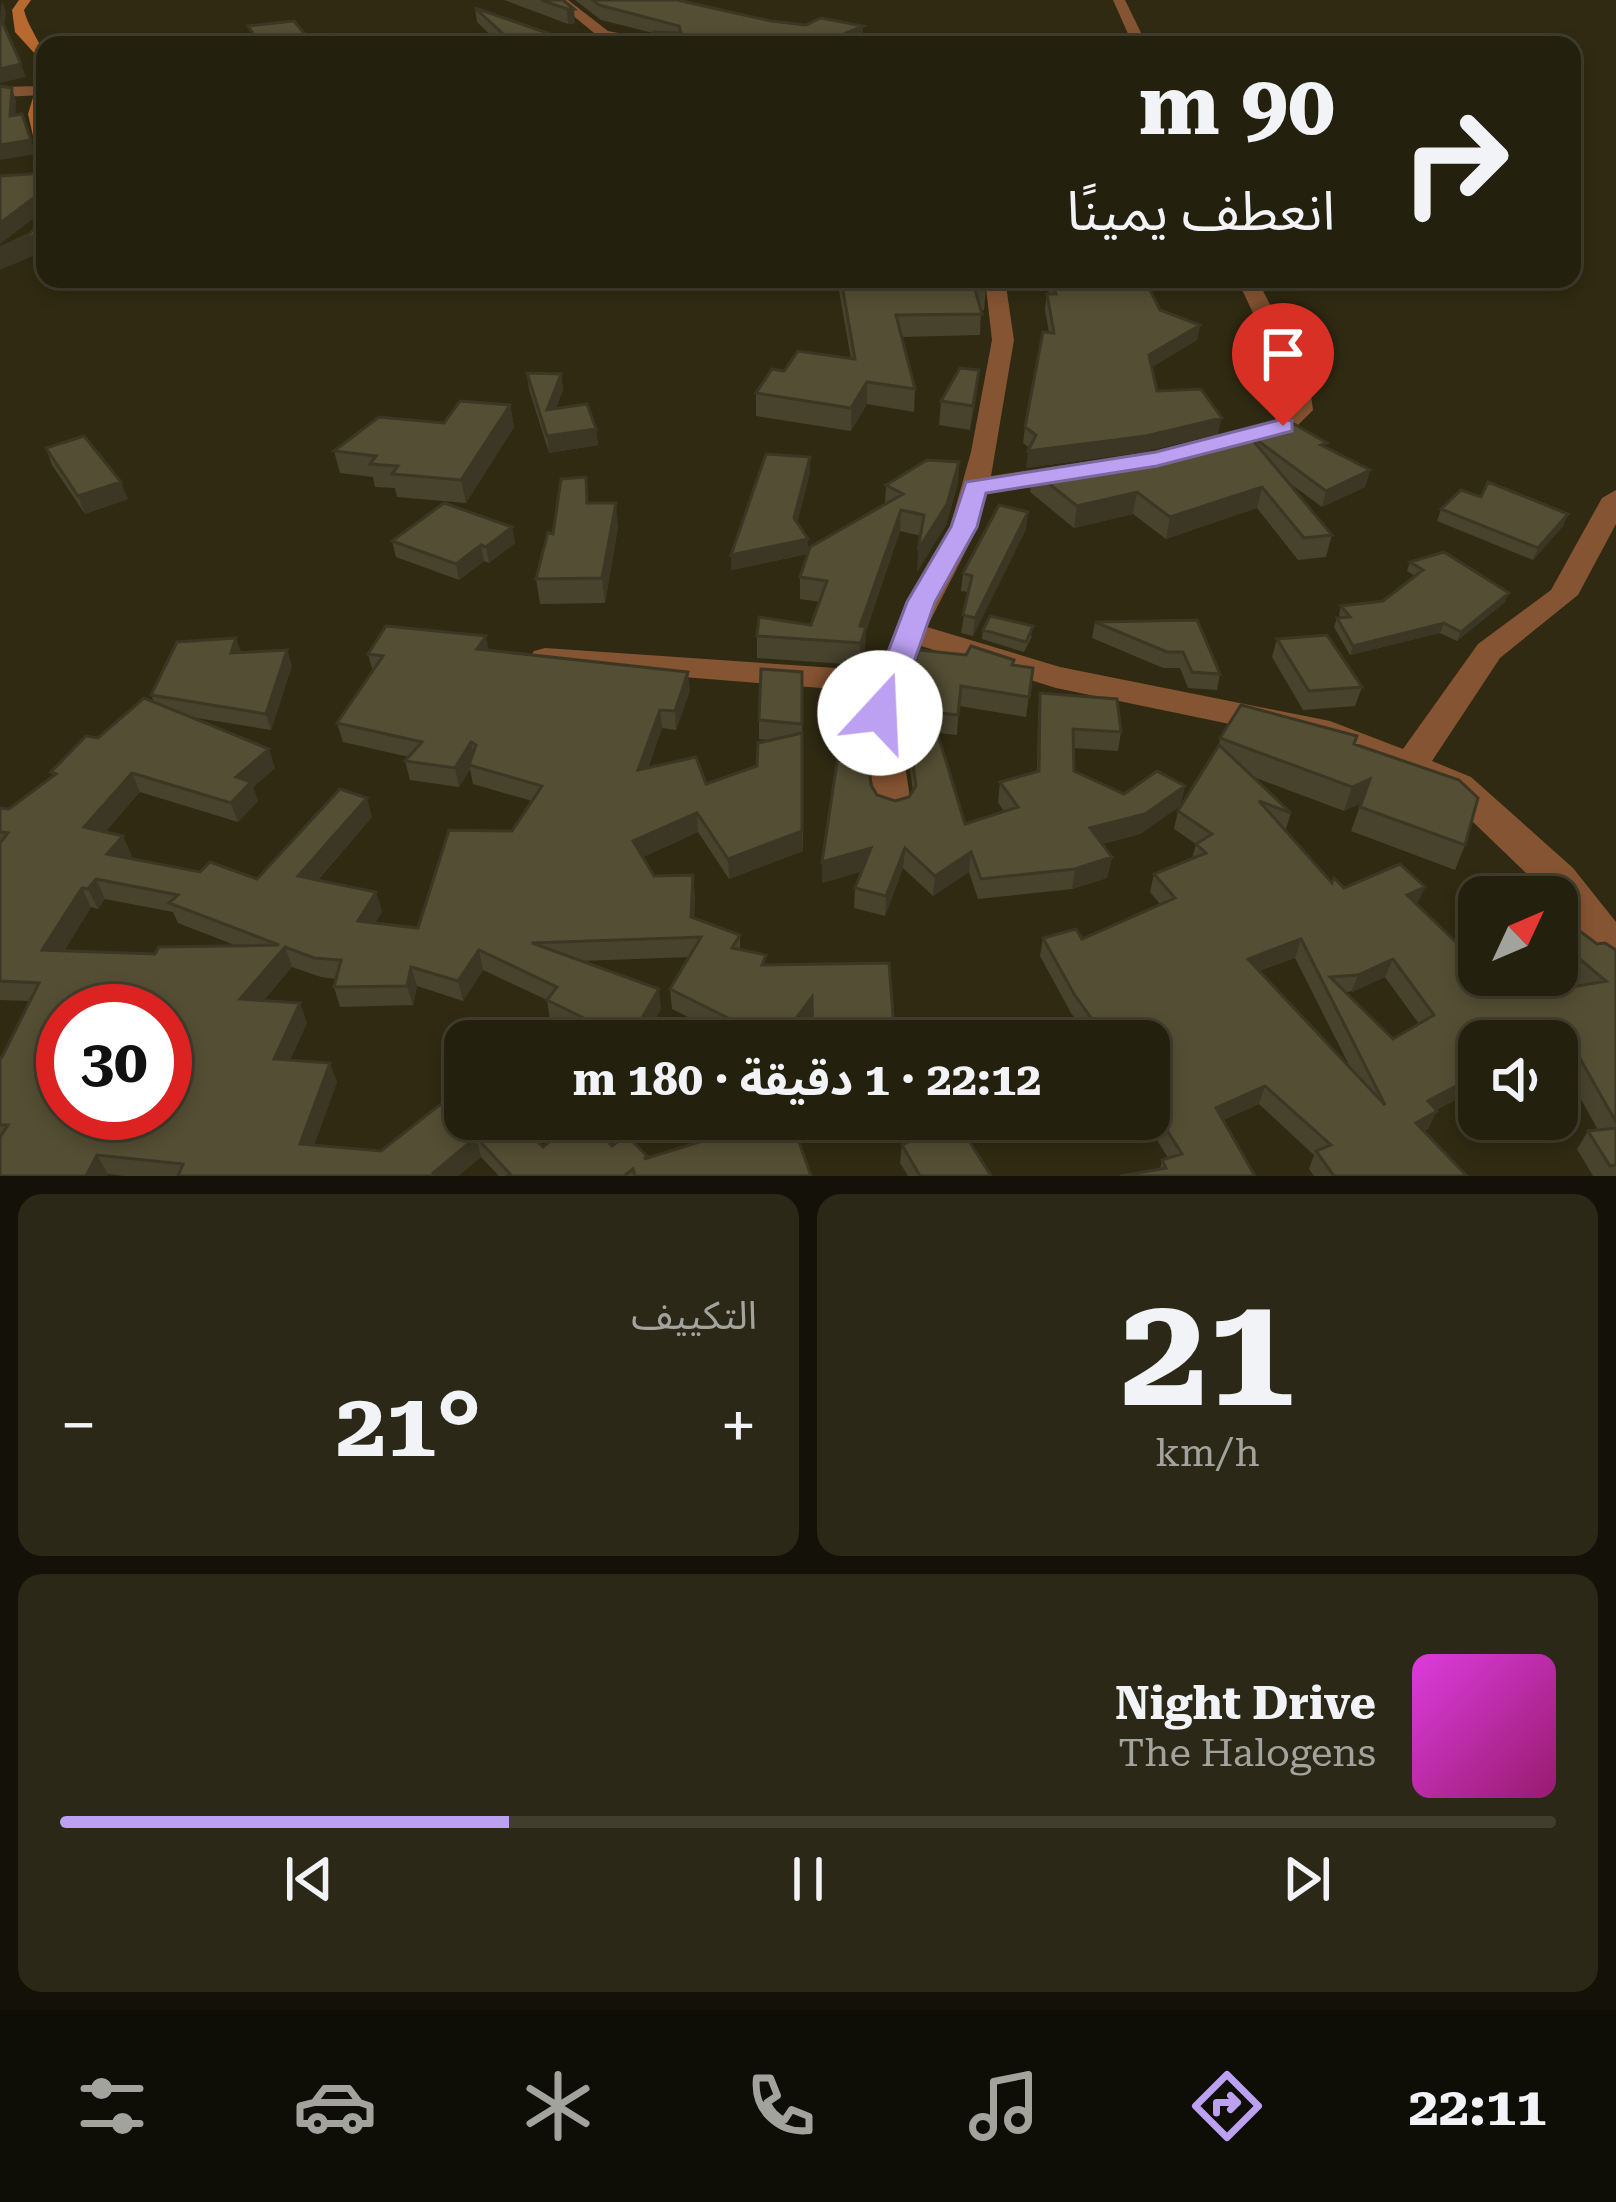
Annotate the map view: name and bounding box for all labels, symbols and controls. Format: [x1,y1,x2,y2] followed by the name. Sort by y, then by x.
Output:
[1139,56,1335,154] text: 90 m
[1377,84,1533,240] icon: right
[1066,180,1335,243] text: انعطف يمينًا
[1232,303,1334,426] pin
[1250,321,1316,387] icon: arrive
[817,650,943,776] position arrow
[1458,876,1578,996] north arrow
[1458,876,1578,1140] map controls
[36,984,192,1140] speed limit sign: 30
[1458,1020,1578,1140] button: sound
[573,1053,1041,1106] text: 22:12 · 1 دقيقة · 180 m
[1120,1260,1295,1443] text: 21
[631,1293,757,1339] text: التكييف
[336,1373,481,1478] text: 21°
[60,1387,97,1464] text: −
[720,1387,757,1464] text: +
[1155,1430,1260,1476] text: km/h
[1115,1677,1376,1730] text: Night Drive
[1118,1730,1376,1776] text: The Halogens
[276,1846,342,1912] icon: previous
[775,1846,841,1912] icon: pause
[1274,1846,1340,1912] icon: next
[70,2064,154,2148] icon: filters
[293,2064,377,2148] icon: car
[516,2064,600,2148] icon: climate
[739,2064,823,2148] icon: phone
[962,2064,1046,2148] icon: music
[1185,2064,1269,2148] icon: directions
[1409,2075,1546,2138] text: 22:11

